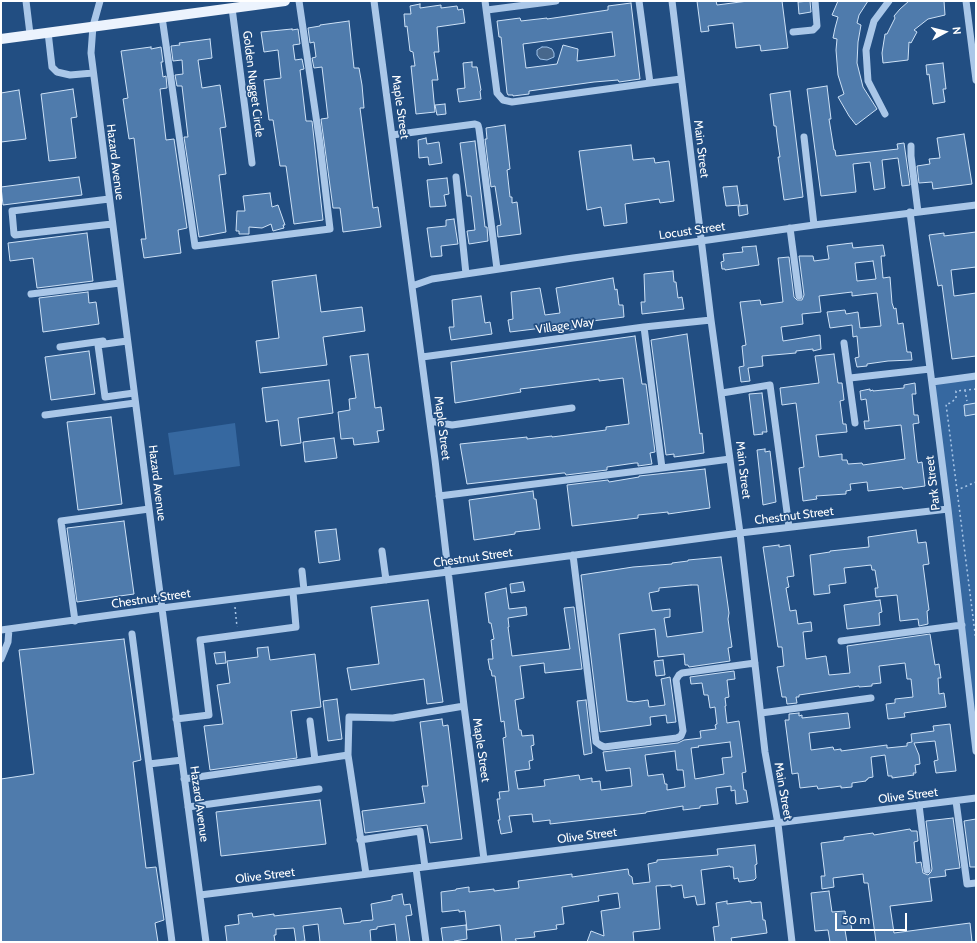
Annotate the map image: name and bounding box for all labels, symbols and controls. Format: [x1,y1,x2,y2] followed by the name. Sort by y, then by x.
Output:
[925,12,965,52] north arrow
[949,26,964,35] text: N
[239,30,267,138] street label: Golden Nugget Circle
[388,74,412,140] street label: Maple Street
[690,119,712,179] street label: Main Street
[103,123,127,201] street label: Hazard Avenue
[658,219,726,243] street label: Locust Street
[535,315,595,337] street label: Village Way
[431,395,453,461] street label: Maple Street
[732,440,754,500] street label: Main Street
[145,444,169,522] street label: Hazard Avenue
[922,455,944,511] street label: Park Street
[754,504,834,528] street label: Chestnut Street
[433,545,513,571] street label: Chestnut Street
[111,586,191,612] street label: Chestnut Street
[469,717,493,783] street label: Maple Street
[771,761,795,821] street label: Main Street
[187,765,211,843] street label: Hazard Avenue
[877,785,939,807] street label: Olive Street
[556,825,618,847] street label: Olive Street
[234,865,296,887] street label: Olive Street
[837,905,909,931] scale bar
[842,912,870,927] text: 50 m

